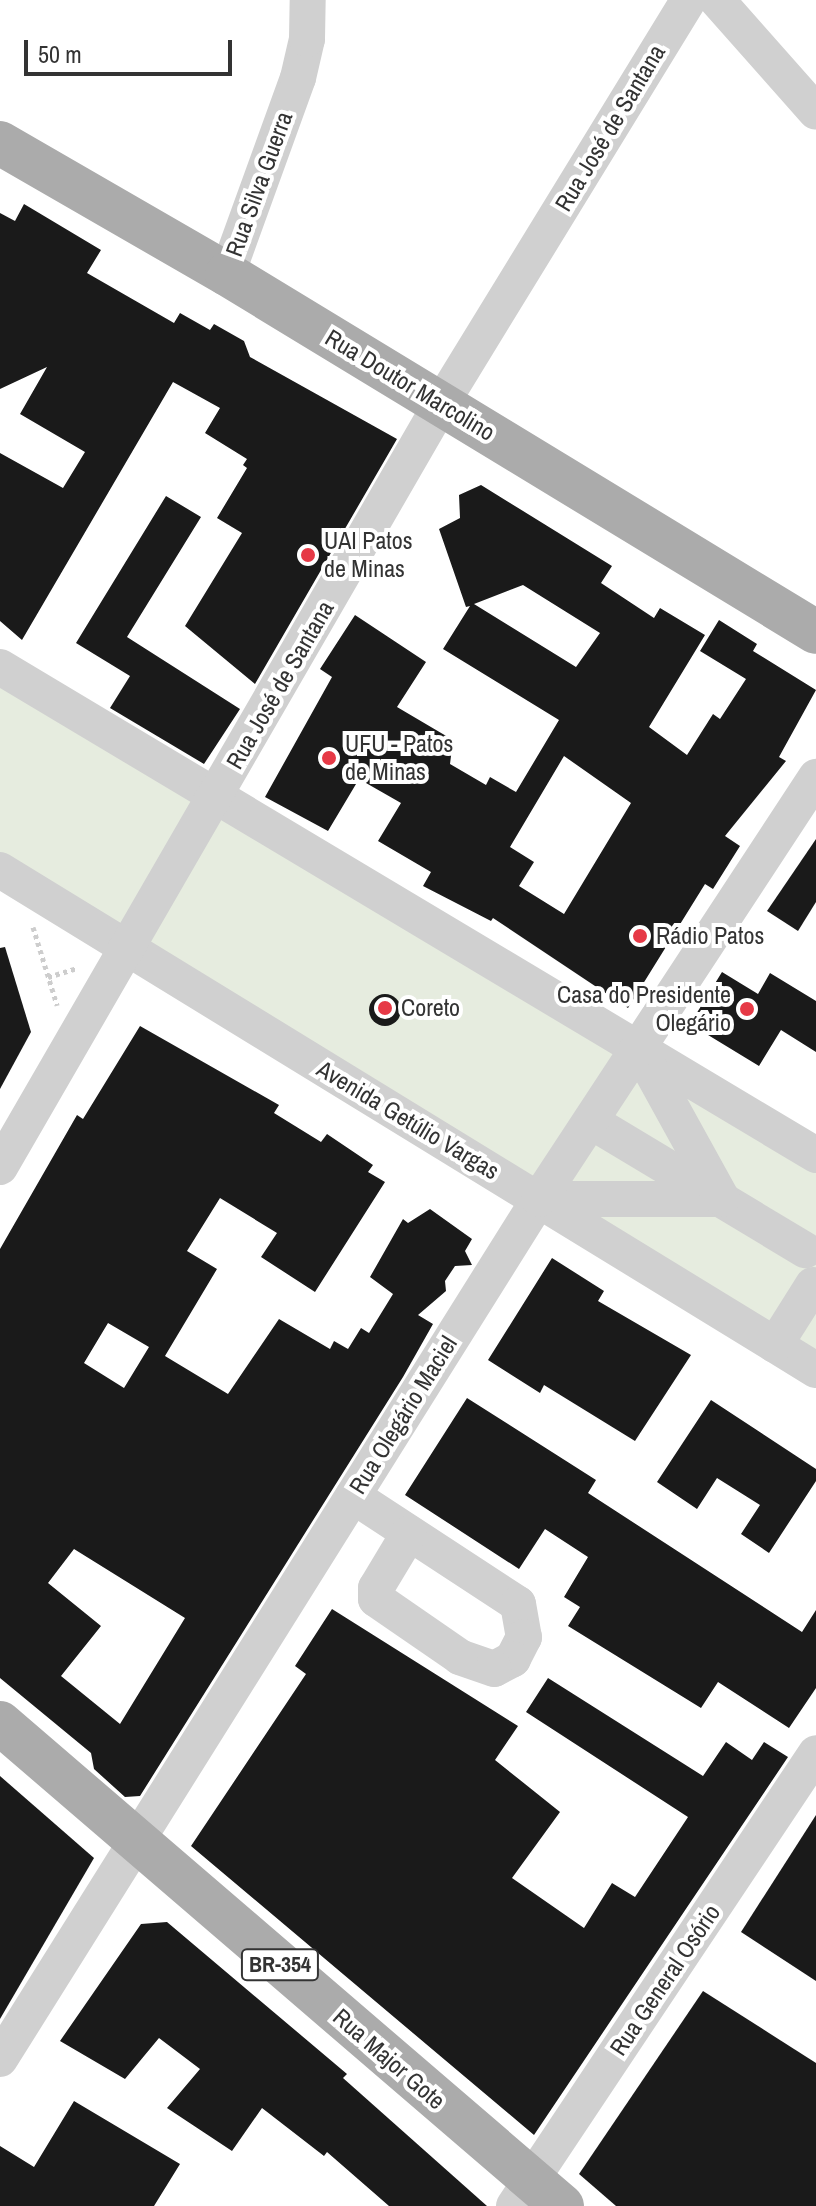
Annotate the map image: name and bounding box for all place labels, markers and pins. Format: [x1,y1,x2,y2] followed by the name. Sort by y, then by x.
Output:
[324,527,413,583] place label: UAI Patos de Minas
[299,546,317,564] marker: UAI Patos de Minas
[345,730,453,786] place label: UFU - Patos de Minas
[320,749,338,767] marker: UFU - Patos de Minas
[656,922,764,950] place label: Rádio Patos
[631,927,649,945] marker: Rádio Patos
[557,981,731,1037] place label: Casa do Presidente Olegário
[401,994,460,1022] place label: Coreto
[376,999,394,1017] marker: Coreto
[738,1000,756,1018] marker: Casa do Presidente Olegário

